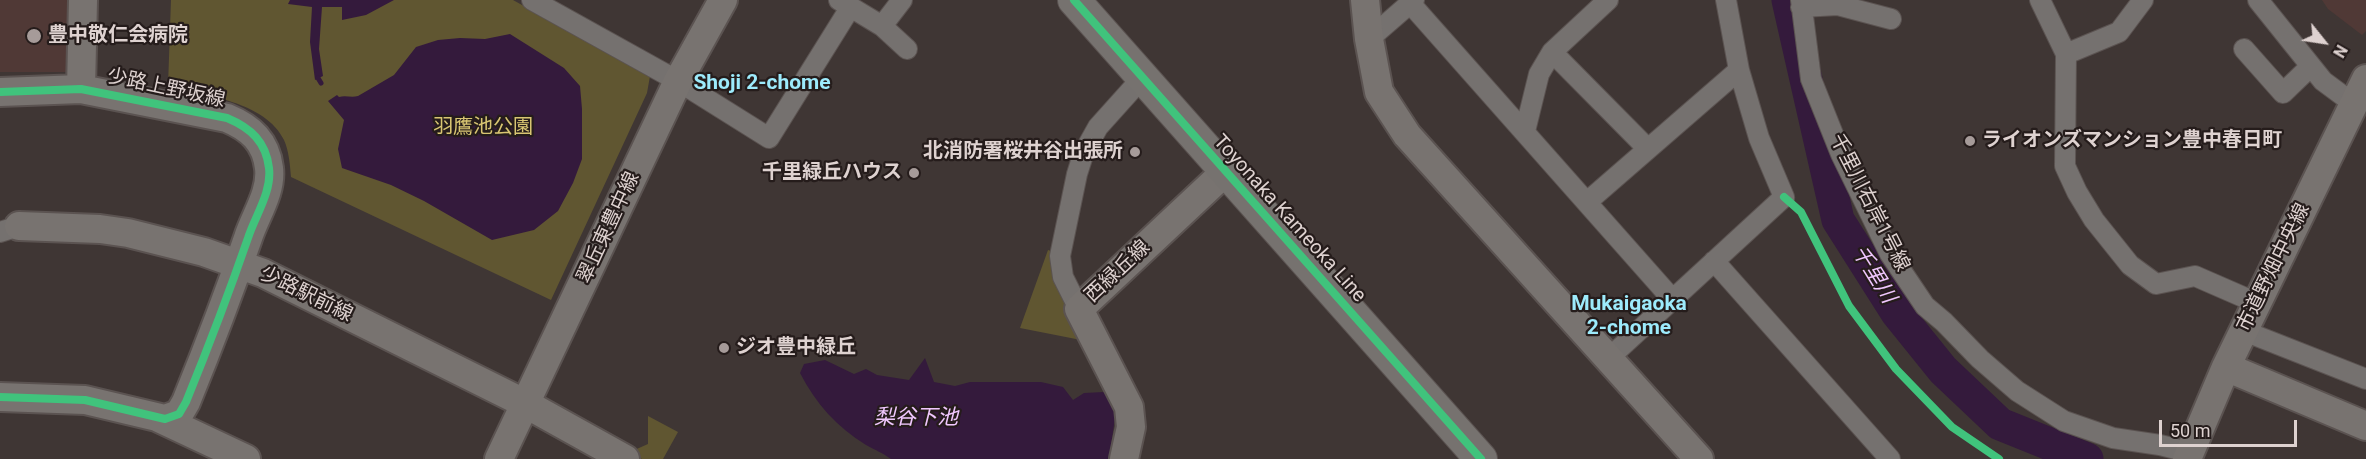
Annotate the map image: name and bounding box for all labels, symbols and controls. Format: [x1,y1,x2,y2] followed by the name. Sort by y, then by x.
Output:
[2294,12,2354,72] north arrow
[48,24,188,48] place label: 豊中敬仁会病院
[25,27,43,45] marker: 豊中敬仁会病院
[2329,42,2351,61] text: N
[105,65,227,113] street label: 少路上野坂線
[693,71,831,97] district label: Shoji 2-chome
[433,116,533,140] park label: 羽鷹池公園
[1982,129,2282,153] place label: ライオンズマンション豊中春日町
[1207,130,1371,308] street label: Toyonaka Kameoka Line
[1824,130,1914,276] street label: 千里川右岸1号線
[1963,134,1977,148] marker: ライオンズマンション豊中春日町
[923,140,1123,164] place label: 北消防署桜井谷出張所
[1128,145,1142,159] marker: 北消防署桜井谷出張所
[762,161,902,185] place label: 千里緑丘ハウス
[907,166,921,180] marker: 千里緑丘ハウス
[573,169,645,287] street label: 翠丘東豊中線
[2233,200,2315,336] street label: 市道野畑中央線
[1081,236,1155,308] street label: 西緑丘線
[1846,242,1900,308] water label: 千里川
[256,262,356,328] street label: 少路駅前線
[1571,292,1687,342] district label: Mukaigaoka 2-chome
[736,336,856,360] place label: ジオ豊中緑丘
[717,341,731,355] marker: ジオ豊中緑丘
[874,406,958,432] water label: 梨谷下池
[2162,408,2300,446] scale bar
[2170,420,2210,441] text: 50 m

